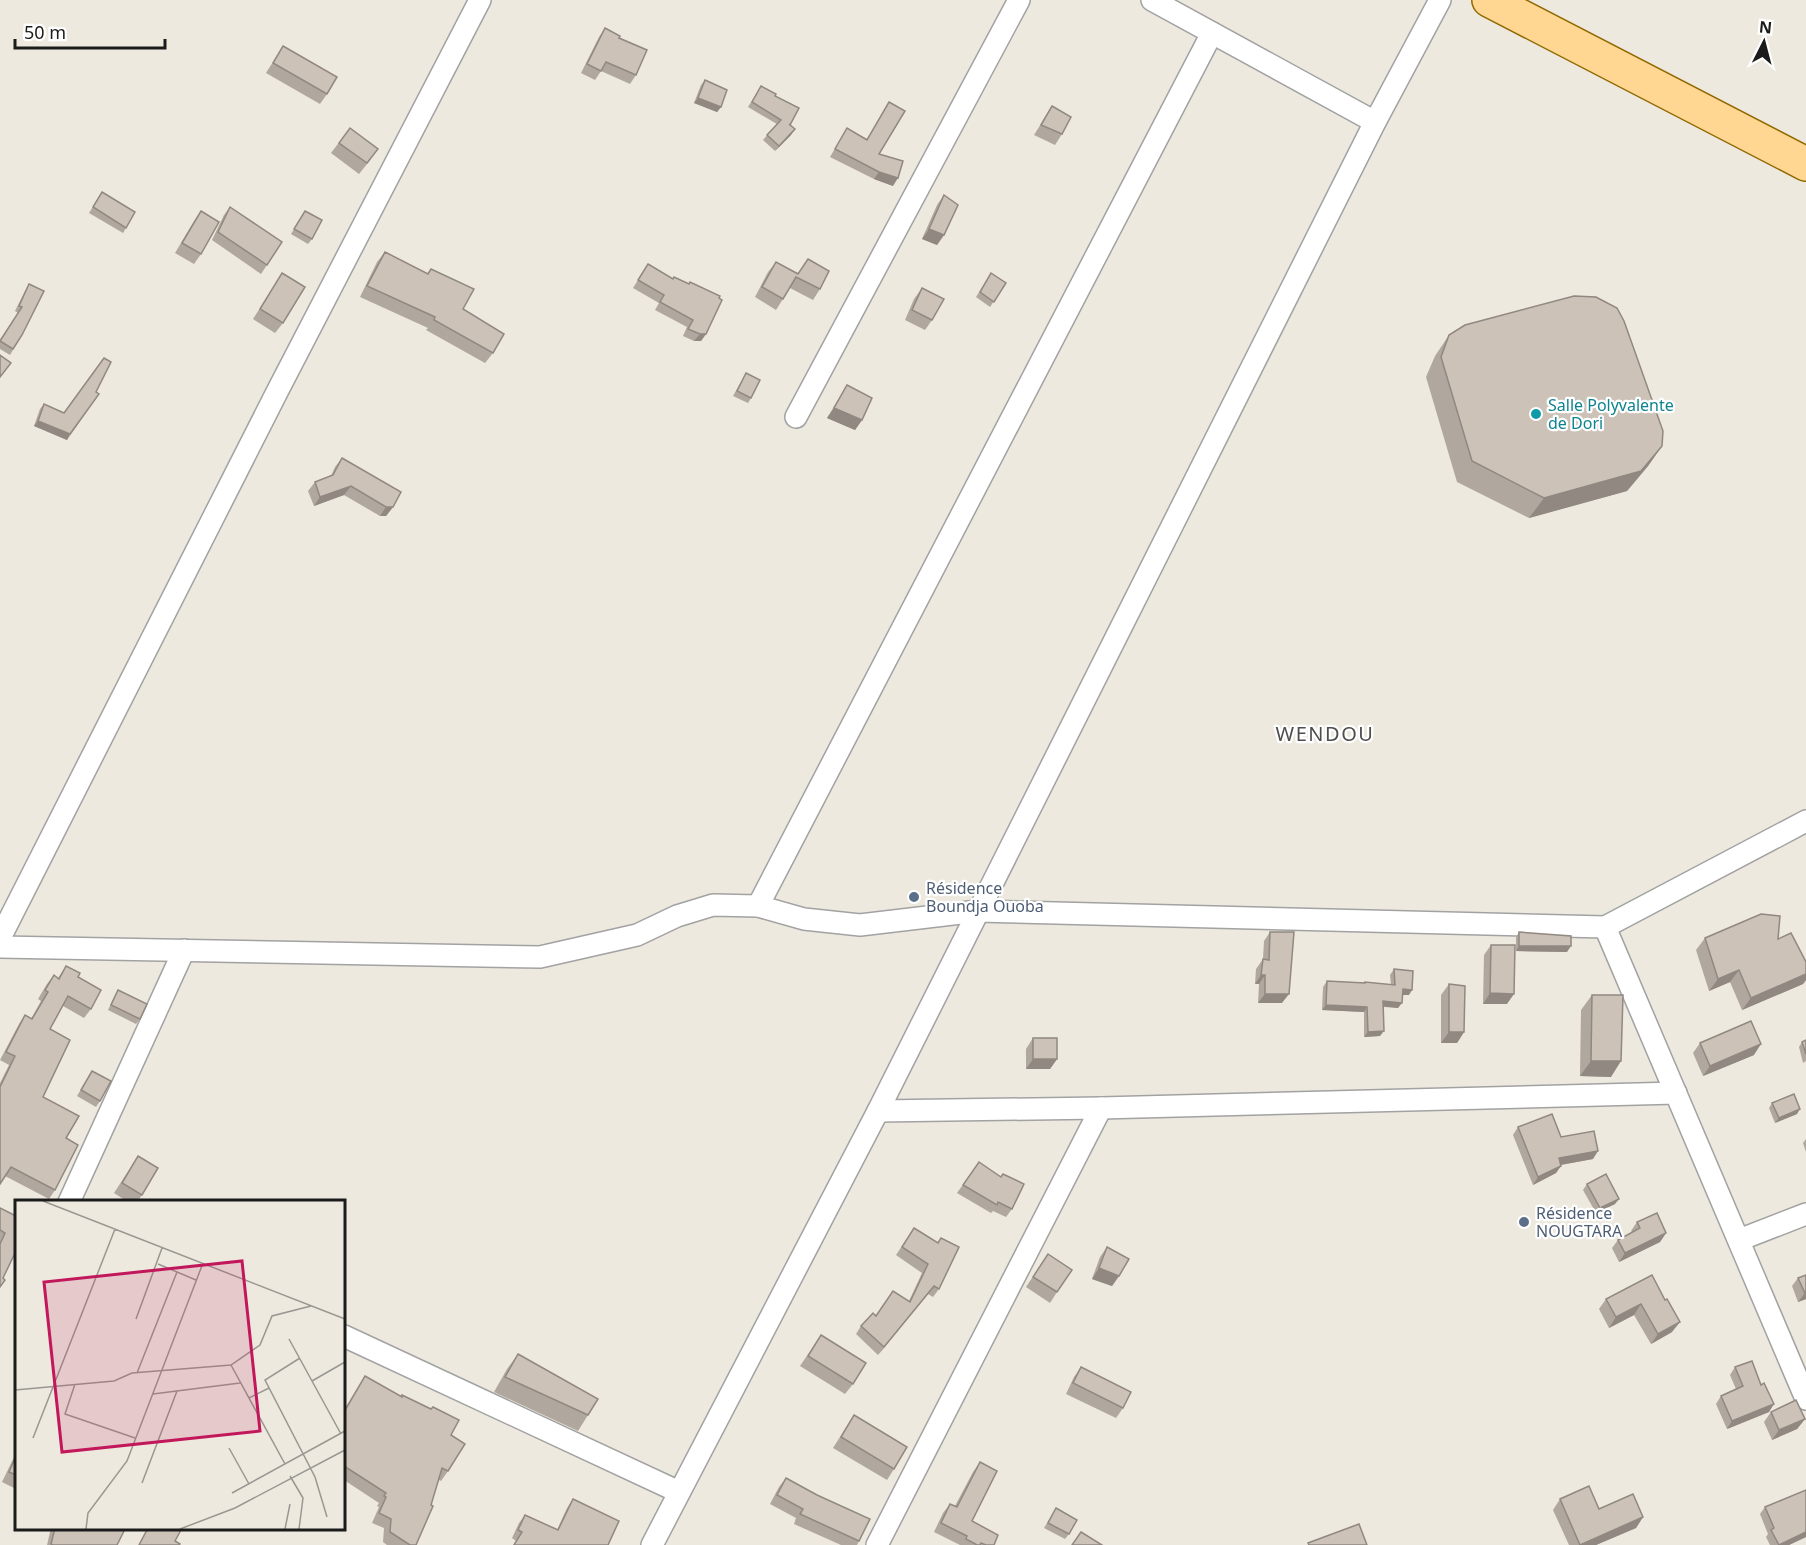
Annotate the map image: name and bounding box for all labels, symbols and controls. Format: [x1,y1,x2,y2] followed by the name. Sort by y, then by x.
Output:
[15,12,165,50] scale bar
[1734,12,1794,72] north arrow
[1758,15,1773,39] text: N
[24,20,66,44] text: 50 m
[1548,394,1674,434] place label: Salle Polyvalente de Dori
[1529,407,1543,421] marker: Salle Polyvalente de Dori
[1276,720,1374,747] district label: WENDOU
[926,877,1044,917] place label: Résidence Boundja Ouoba
[907,890,921,904] marker: Résidence Boundja Ouoba
[15,1200,345,1530] inset map
[1536,1202,1623,1242] place label: Résidence NOUGTARA
[1517,1215,1531,1229] marker: Résidence NOUGTARA

